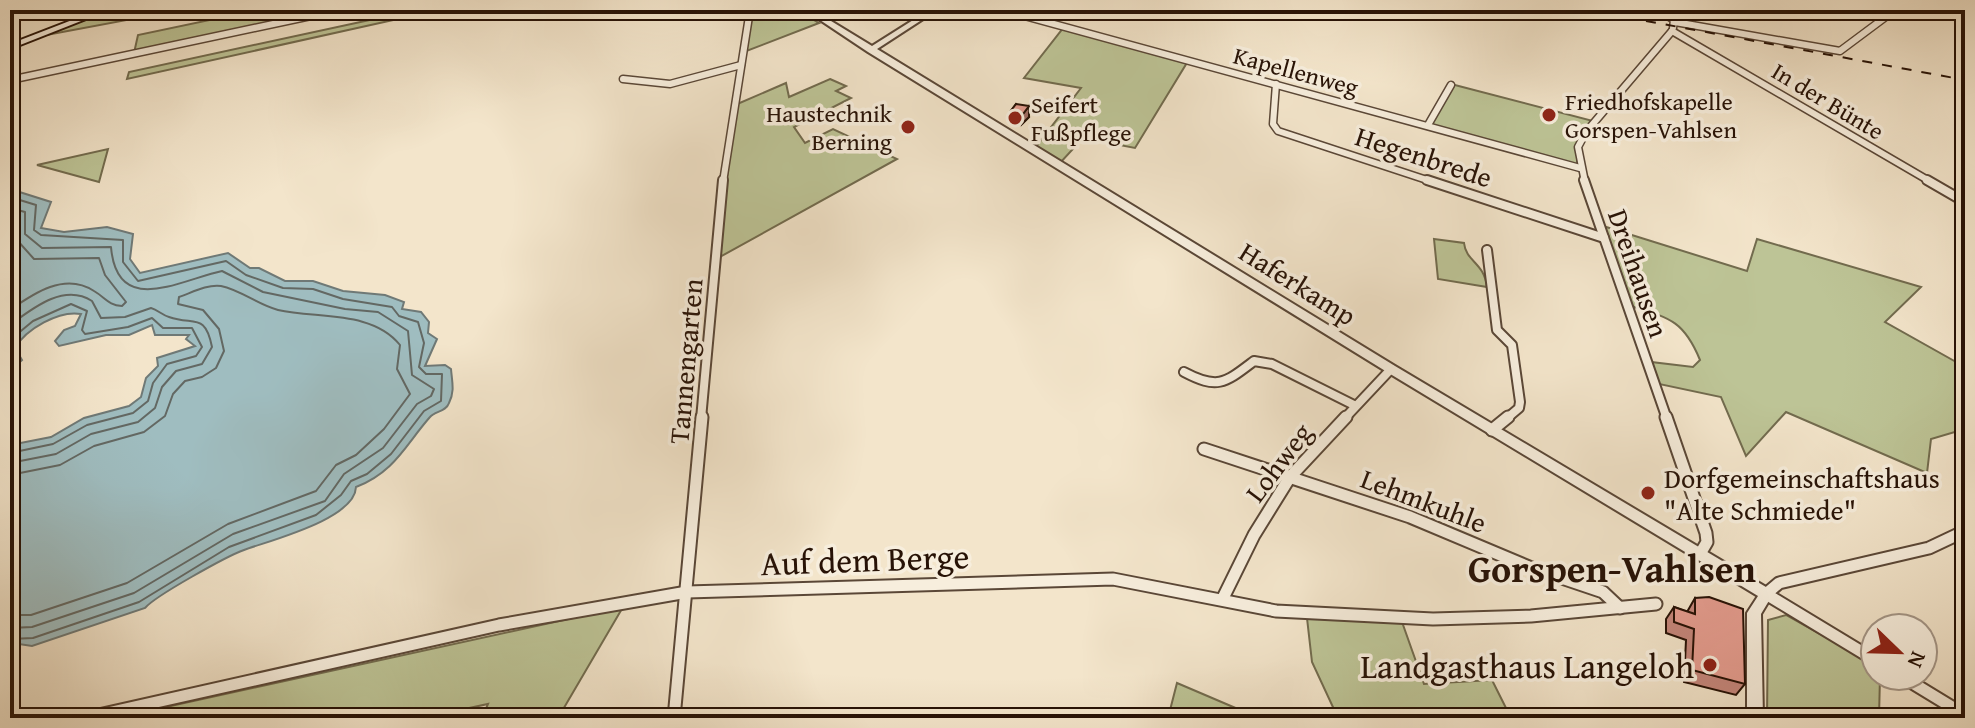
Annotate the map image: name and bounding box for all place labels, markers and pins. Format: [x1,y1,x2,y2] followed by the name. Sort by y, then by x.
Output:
[1565,84,1737,147] place label: Friedhofskapelle Gorspen-Vahlsen
[1031,87,1132,150] place label: Seifert Fußpflege
[766,96,893,159] place label: Haustechnik Berning
[1540,106,1558,124] marker: Friedhofskapelle Gorspen-Vahlsen
[1006,109,1024,127] marker: Seifert Fußpflege
[899,118,917,136] marker: Haustechnik Berning
[1664,457,1940,530] place label: Dorfgemeinschaftshaus "Alte Schmiede"
[1639,484,1657,502] marker: Dorfgemeinschaftshaus "Alte Schmiede"
[1361,641,1694,690] place label: Landgasthaus Langeloh
[1701,656,1719,674] marker: Landgasthaus Langeloh

